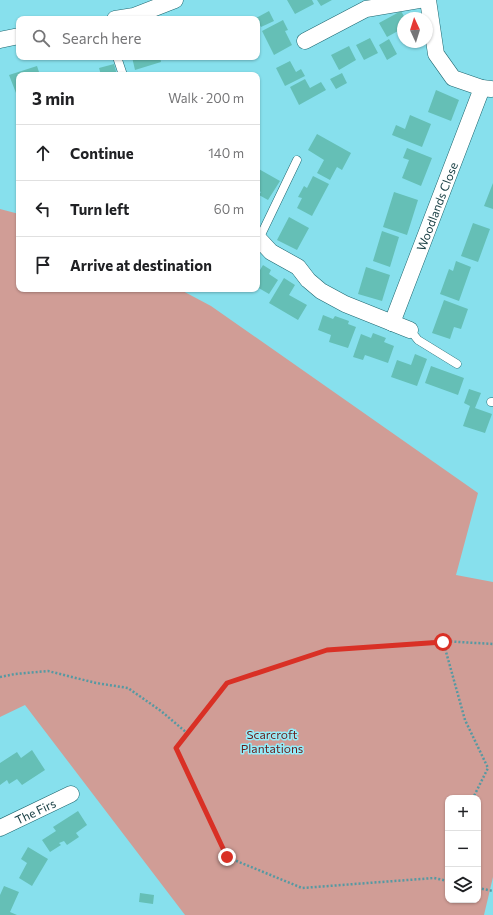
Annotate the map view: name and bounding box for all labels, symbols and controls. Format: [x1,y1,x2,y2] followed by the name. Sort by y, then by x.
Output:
[397,12,433,48] north arrow
[16,16,260,60] search box
[30,27,52,49] icon: search
[62,29,141,47] text: Search here
[32,88,75,109] text: 3 min
[168,90,244,106] text: Walk · 200 m
[32,142,54,164] icon: ahead
[70,144,134,162] text: Continue
[208,145,244,161] text: 140 m
[413,160,460,253] street label: Woodlands Close
[32,198,54,220] icon: left
[70,200,129,218] text: Turn left
[214,201,244,217] text: 60 m
[32,254,54,276] icon: arrive
[70,256,212,274] text: Arrive at destination
[434,633,452,651] route start
[241,727,303,755] park label: Scarcroft Plantations
[13,795,58,827] street label: The Firs
[445,795,481,903] map controls
[445,795,481,831] button: +
[445,831,481,867] button: −
[218,848,236,866] route end
[445,867,481,903] button: layers

